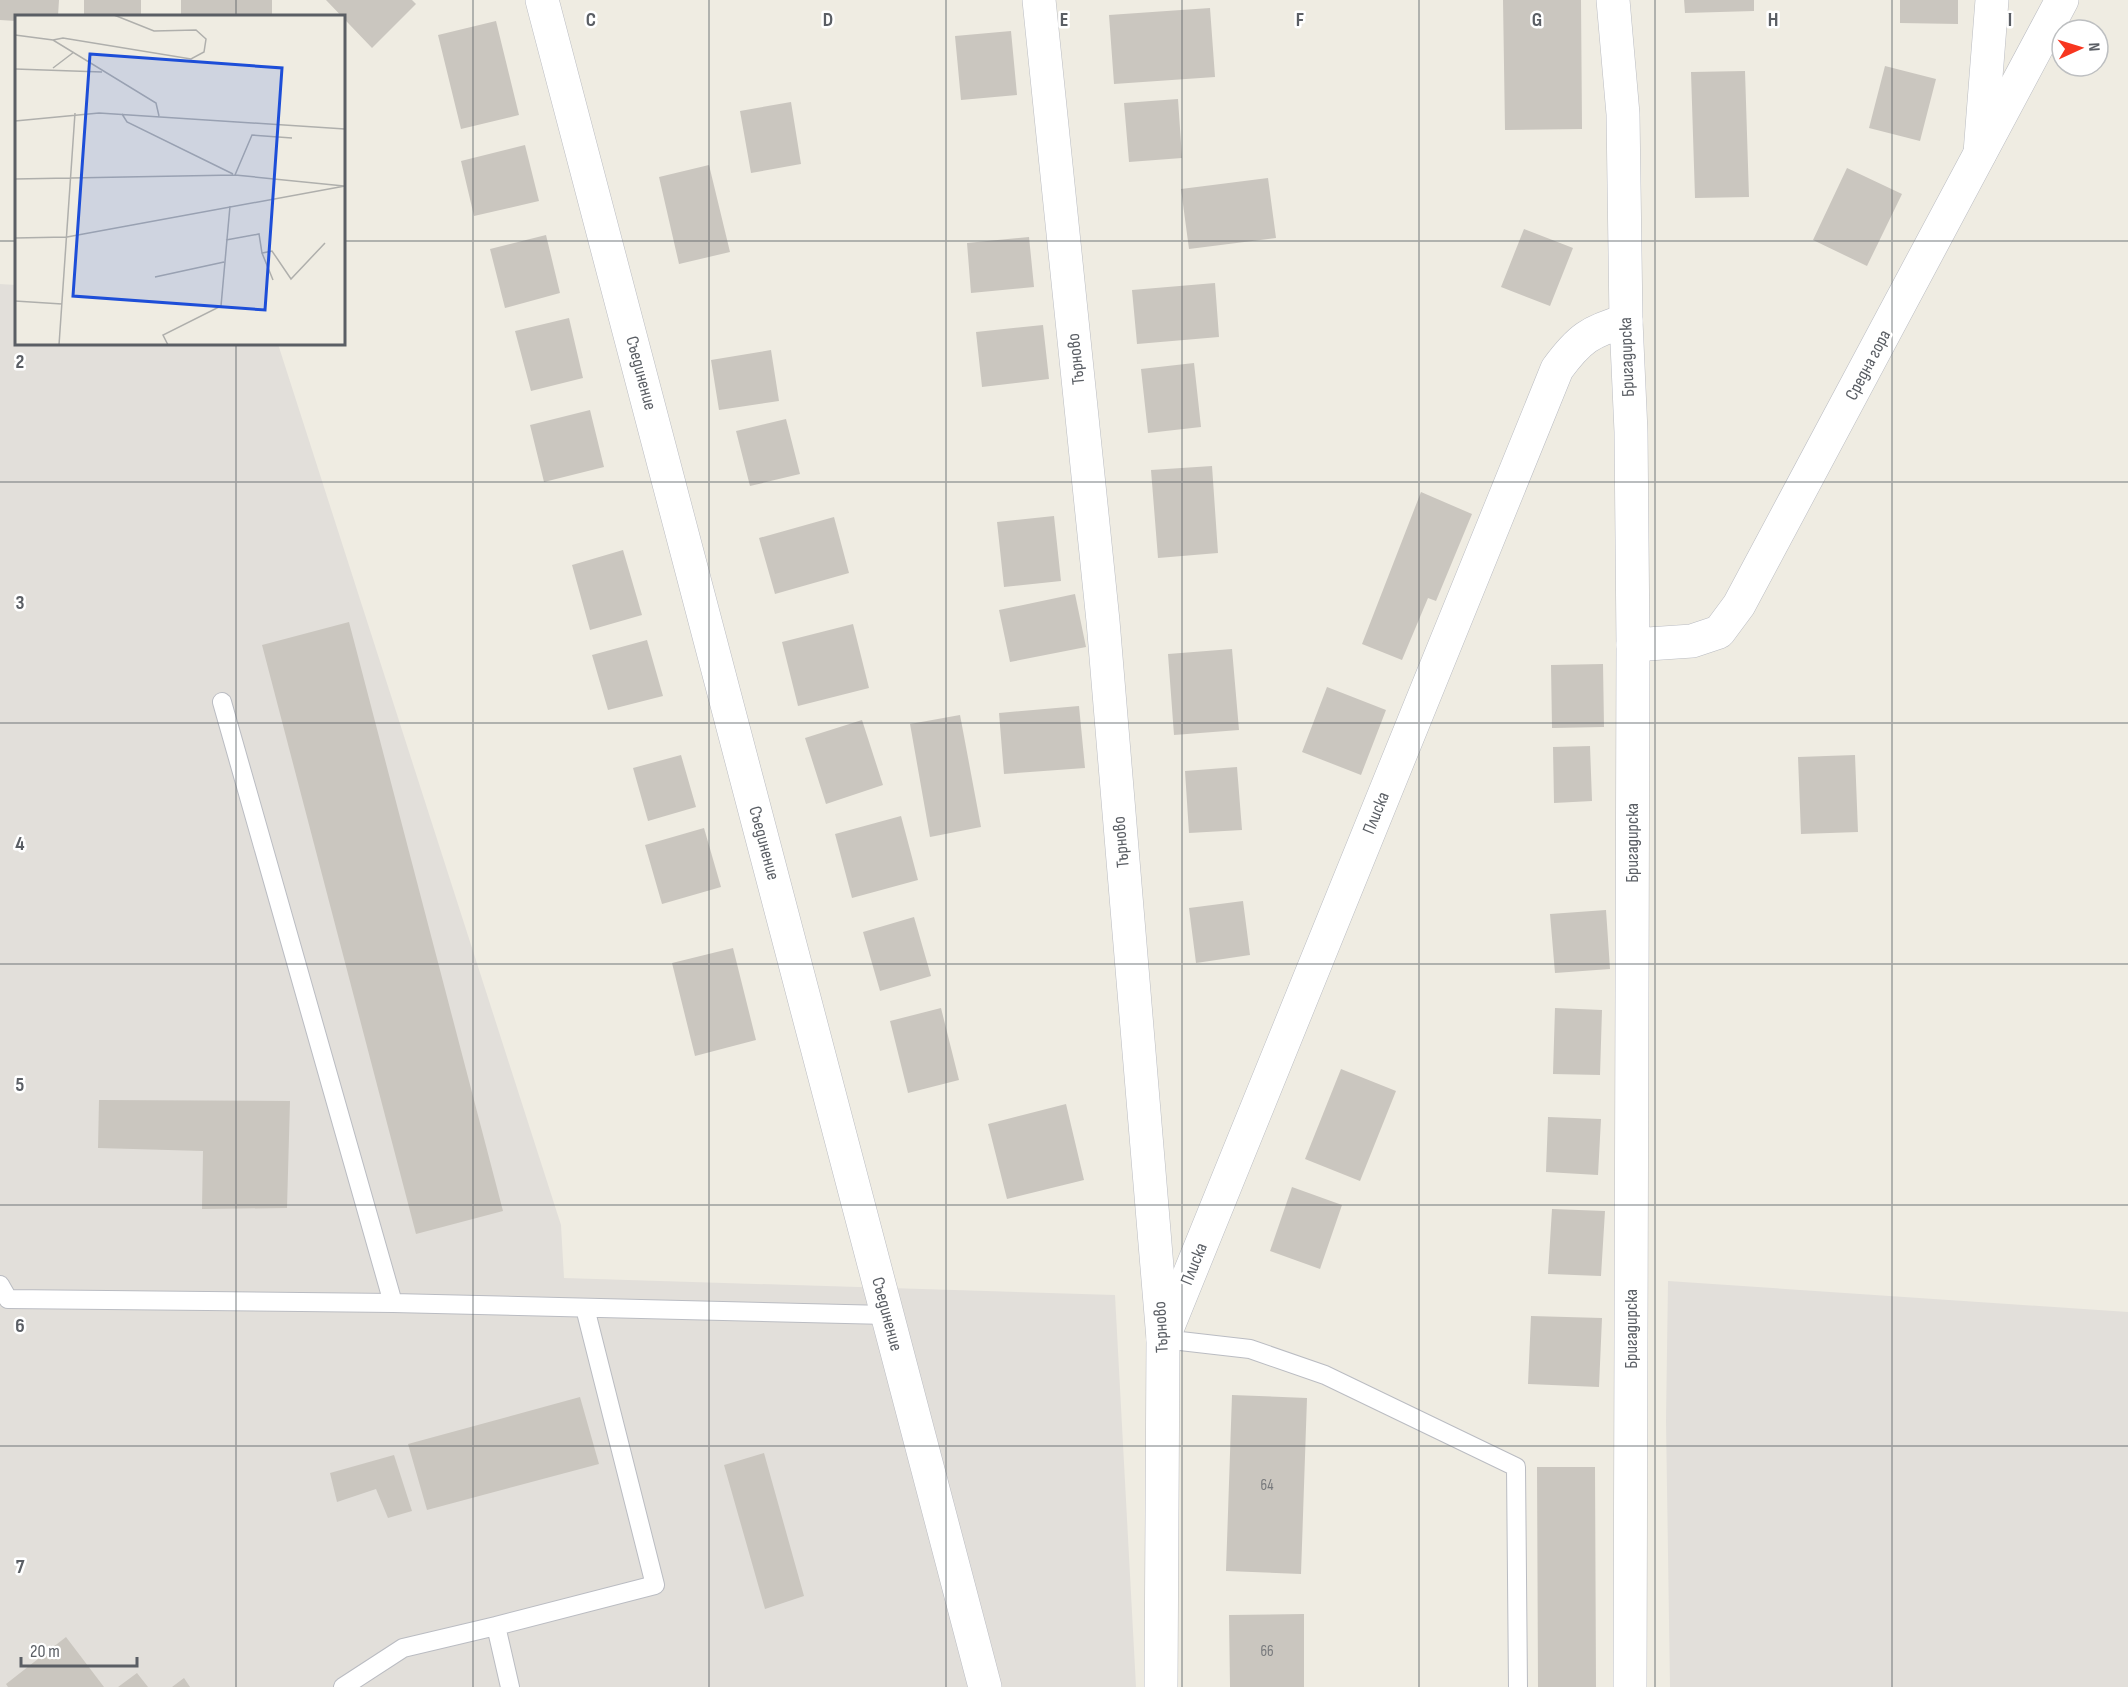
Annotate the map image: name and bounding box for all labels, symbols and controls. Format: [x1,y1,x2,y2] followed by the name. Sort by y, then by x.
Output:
[586,8,596,32] text: C
[823,8,833,32] text: D
[1060,8,1068,32] text: E
[1296,8,1304,32] text: F
[1532,8,1542,32] text: G
[1768,8,1778,32] text: H
[2008,8,2012,32] text: I
[15,15,345,345] inset map
[2050,18,2110,78] north arrow
[2084,42,2103,52] text: N
[1615,317,1639,397] street label: Бригадирска
[1841,326,1895,404] street label: Средна гора
[1063,332,1089,386] street label: Търново
[621,334,661,412] street label: Съединение
[16,350,24,374] text: 2
[16,591,25,615] text: 3
[1358,789,1394,837] street label: Плиска
[1622,803,1643,883] street label: Бригадирска
[744,804,784,882] street label: Съединение
[1108,815,1134,869] street label: Търново
[15,832,25,856] text: 4
[16,1073,25,1097] text: 5
[1176,1240,1212,1288] street label: Плиска
[867,1275,907,1353] street label: Съединение
[1621,1289,1642,1369] street label: Бригадирска
[1149,1301,1173,1353] street label: Търново
[15,1314,25,1338] text: 6
[1260,1476,1274,1495] house number: 64
[16,1555,25,1579] text: 7
[21,1630,136,1668] scale bar
[30,1641,60,1662] text: 20 m
[1260,1642,1274,1661] house number: 66

